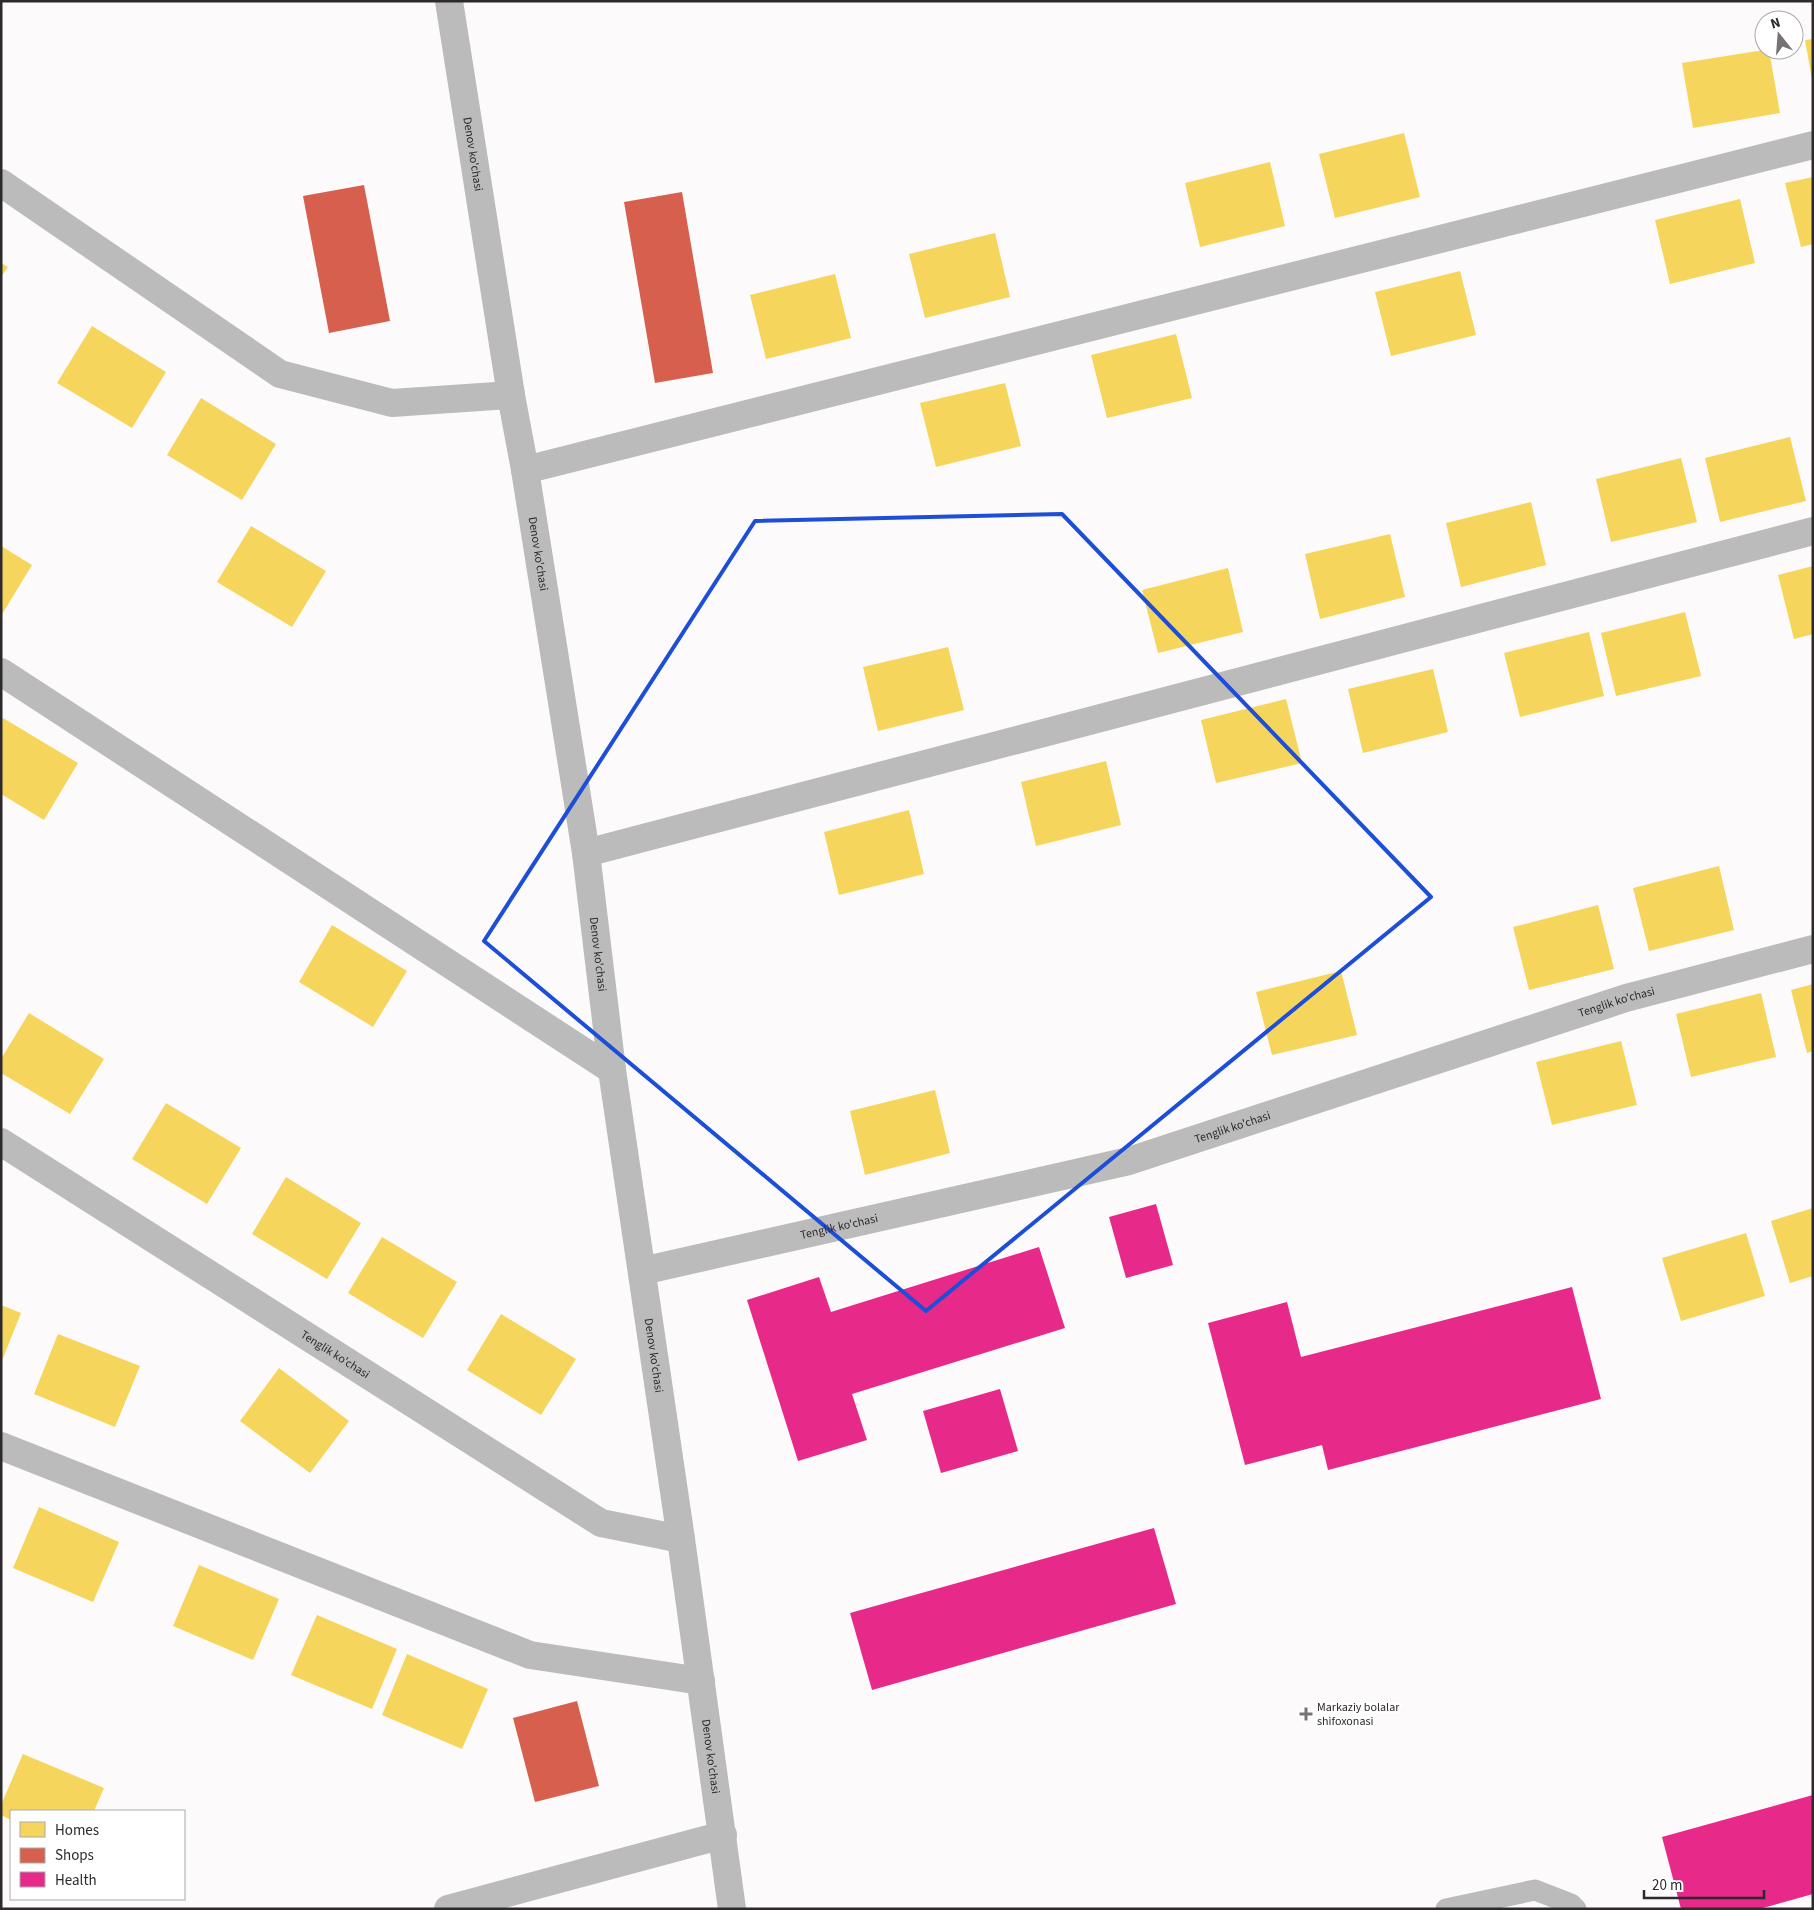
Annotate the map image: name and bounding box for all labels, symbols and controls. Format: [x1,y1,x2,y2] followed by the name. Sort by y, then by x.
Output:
[1754,10,1804,60] north arrow
[1768,13,1783,34] text: N
[459,116,487,193] street label: Denov ko'chasi
[524,515,553,592] street label: Denov ko'chasi
[585,916,611,993] street label: Denov ko'chasi
[1576,982,1657,1022] street label: Tenglik ko'chasi
[1192,1107,1273,1148] street label: Tenglik ko'chasi
[799,1209,880,1244] street label: Tenglik ko'chasi
[640,1317,668,1394] street label: Denov ko'chasi
[297,1326,373,1383] street label: Tenglik ko'chasi
[1317,1699,1400,1730] place label: Markaziy bolalar shifoxonasi
[1299,1707,1313,1721] marker: Markaziy bolalar shifoxonasi
[697,1718,725,1795] street label: Denov ko'chasi
[10,1810,185,1900] legend
[55,1820,99,1841] text: Homes
[55,1845,94,1866] text: Shops
[1644,1868,1764,1900] scale bar
[55,1870,97,1891] text: Health
[1652,1875,1682,1896] text: 20 m

